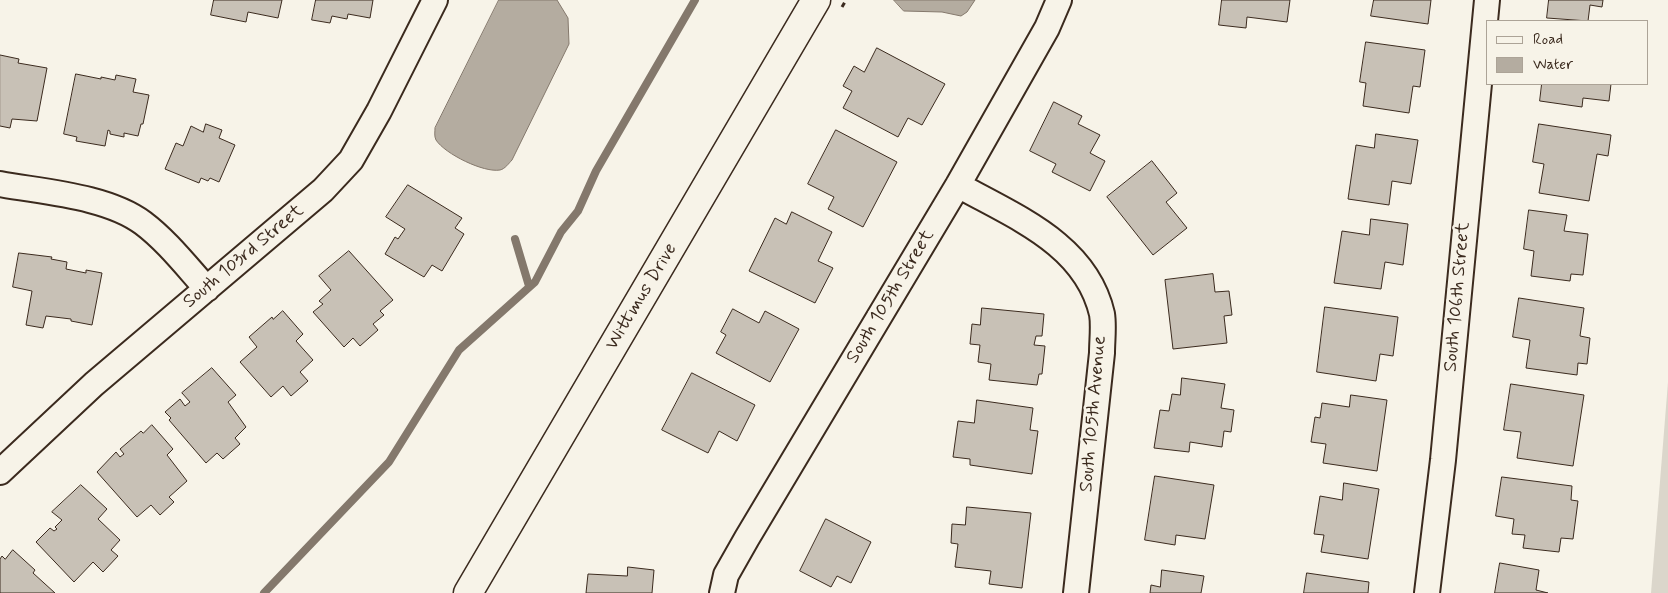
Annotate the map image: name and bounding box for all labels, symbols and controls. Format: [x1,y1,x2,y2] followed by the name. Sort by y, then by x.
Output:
[1486,20,1648,85] legend
[1533,30,1563,50] text: Road
[1533,55,1573,75] text: Water
[179,200,309,314] street label: South 103rd Street
[1440,221,1476,373] street label: South 106th Street
[842,226,940,368] street label: South 105th Street
[601,239,683,355] street label: Wittmus Drive
[1076,335,1112,493] street label: South 105th Avenue

